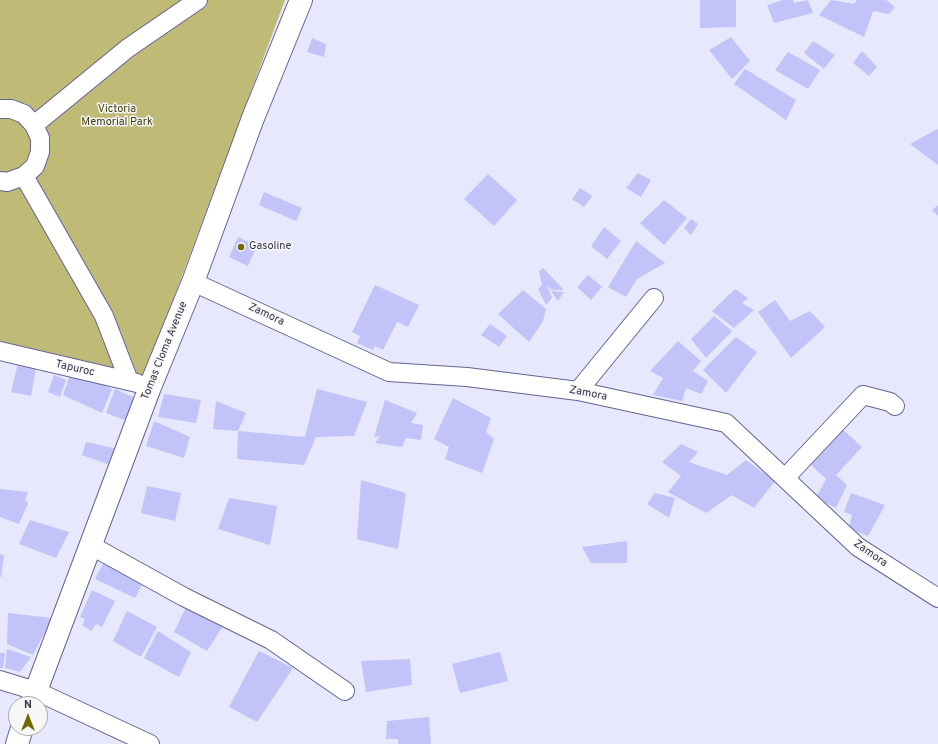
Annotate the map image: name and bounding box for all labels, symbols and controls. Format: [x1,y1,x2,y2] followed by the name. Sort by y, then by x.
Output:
[81,103,153,129] park label: Victoria Memorial Park
[249,240,291,254] place label: Gasoline
[236,242,246,252] marker: Gasoline
[139,300,191,402] street label: Tomas Cloma Avenue
[246,301,286,329] street label: Zamora
[54,358,96,380] street label: Tapuroc
[568,384,608,404] street label: Zamora
[850,538,890,570] street label: Zamora
[8,696,48,736] north arrow
[24,698,32,712] text: N

